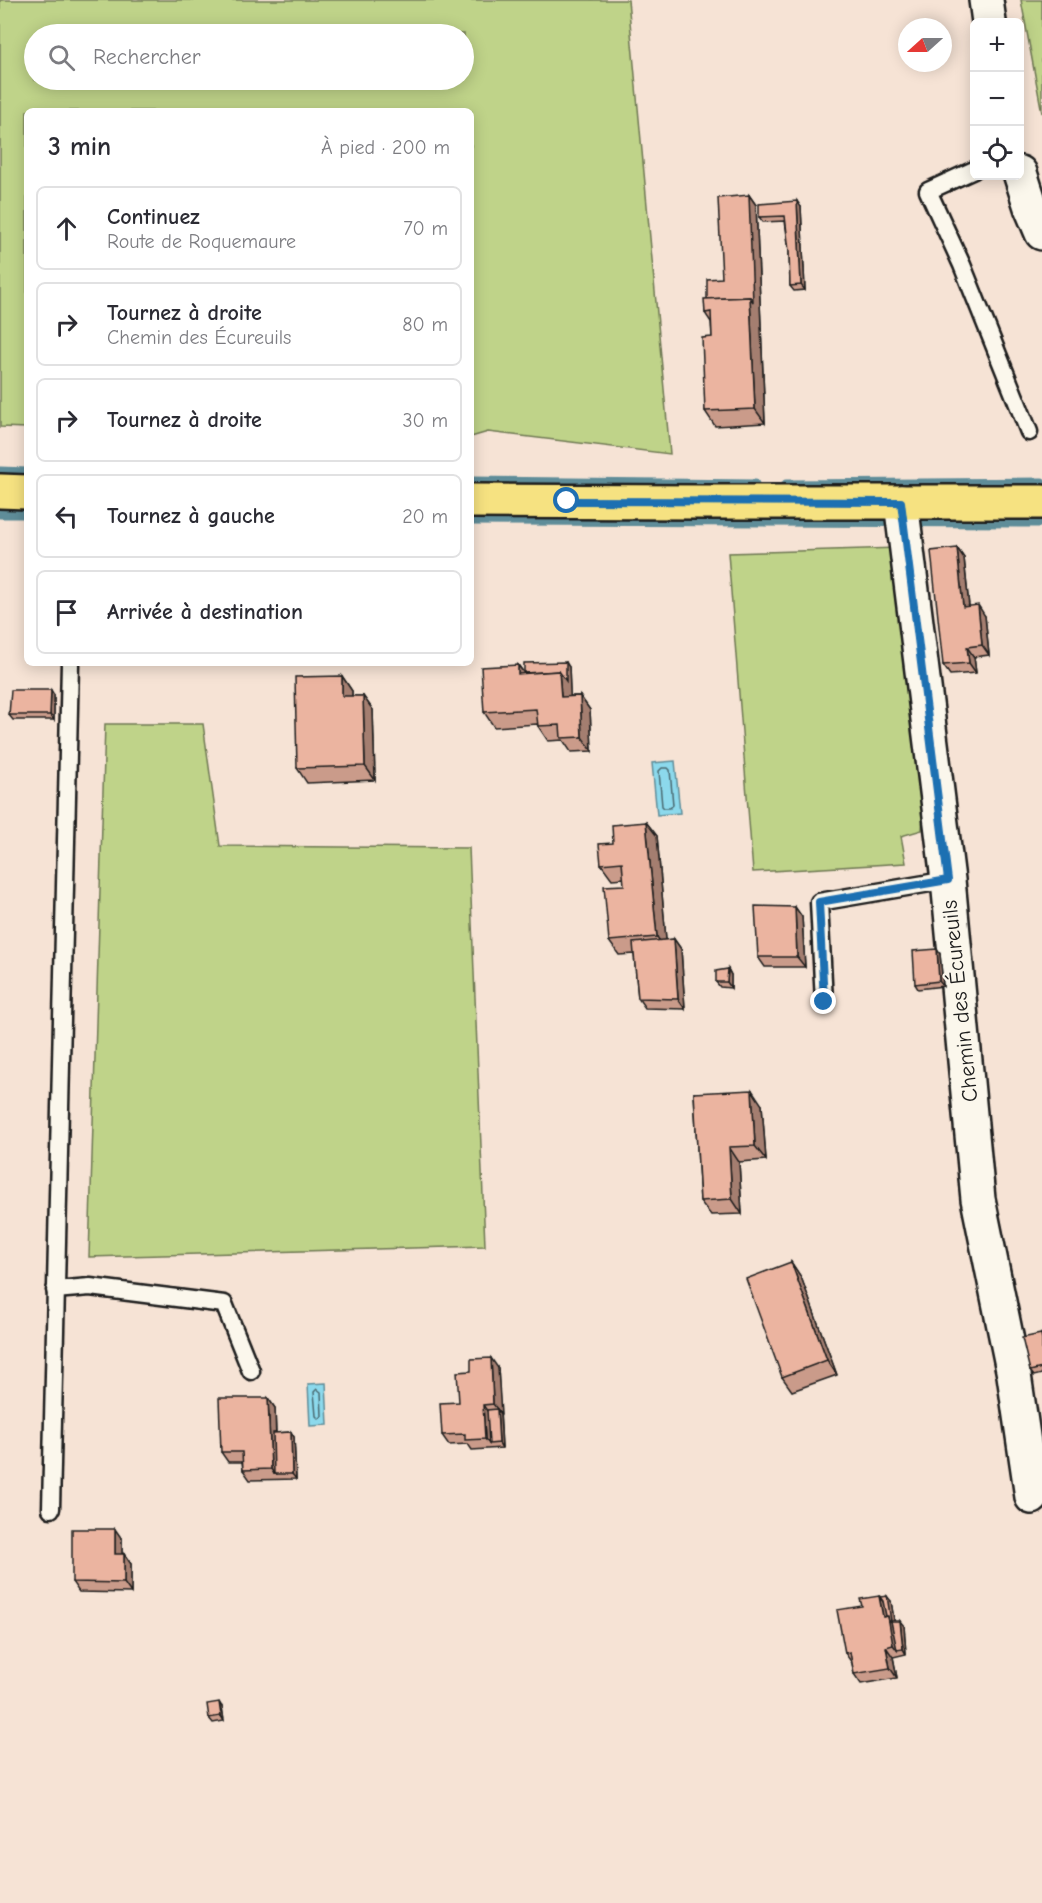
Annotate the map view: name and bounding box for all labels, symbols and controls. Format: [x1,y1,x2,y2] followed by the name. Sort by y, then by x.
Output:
[898,18,952,72] north arrow
[970,18,1024,180] map controls
[970,18,1024,72] button: +
[24,24,474,90] search box
[45,41,78,74] icon: search
[93,44,201,70] text: Rechercher
[970,72,1024,126] button: −
[970,126,1024,180] button: locate
[48,132,111,162] text: 3 min
[321,136,450,159] text: À pied · 200 m
[107,204,200,230] text: Continuez
[50,212,83,245] icon: ahead
[403,217,448,240] text: 70 m
[107,230,296,253] text: Route de Roquemaure
[107,300,262,326] text: Tournez à droite
[50,308,83,341] icon: right
[402,313,448,336] text: 80 m
[107,326,291,349] text: Chemin des Écureuils
[50,404,83,437] icon: right
[107,407,262,433] text: Tournez à droite
[402,409,448,432] text: 30 m
[553,487,579,513] route start
[50,500,83,533] icon: left
[107,503,275,529] text: Tournez à gauche
[402,505,448,528] text: 20 m
[50,596,83,629] icon: arrive
[107,599,303,625] text: Arrivée à destination
[936,899,984,1103] street label: Chemin des Écureuils
[810,988,836,1014] route end

